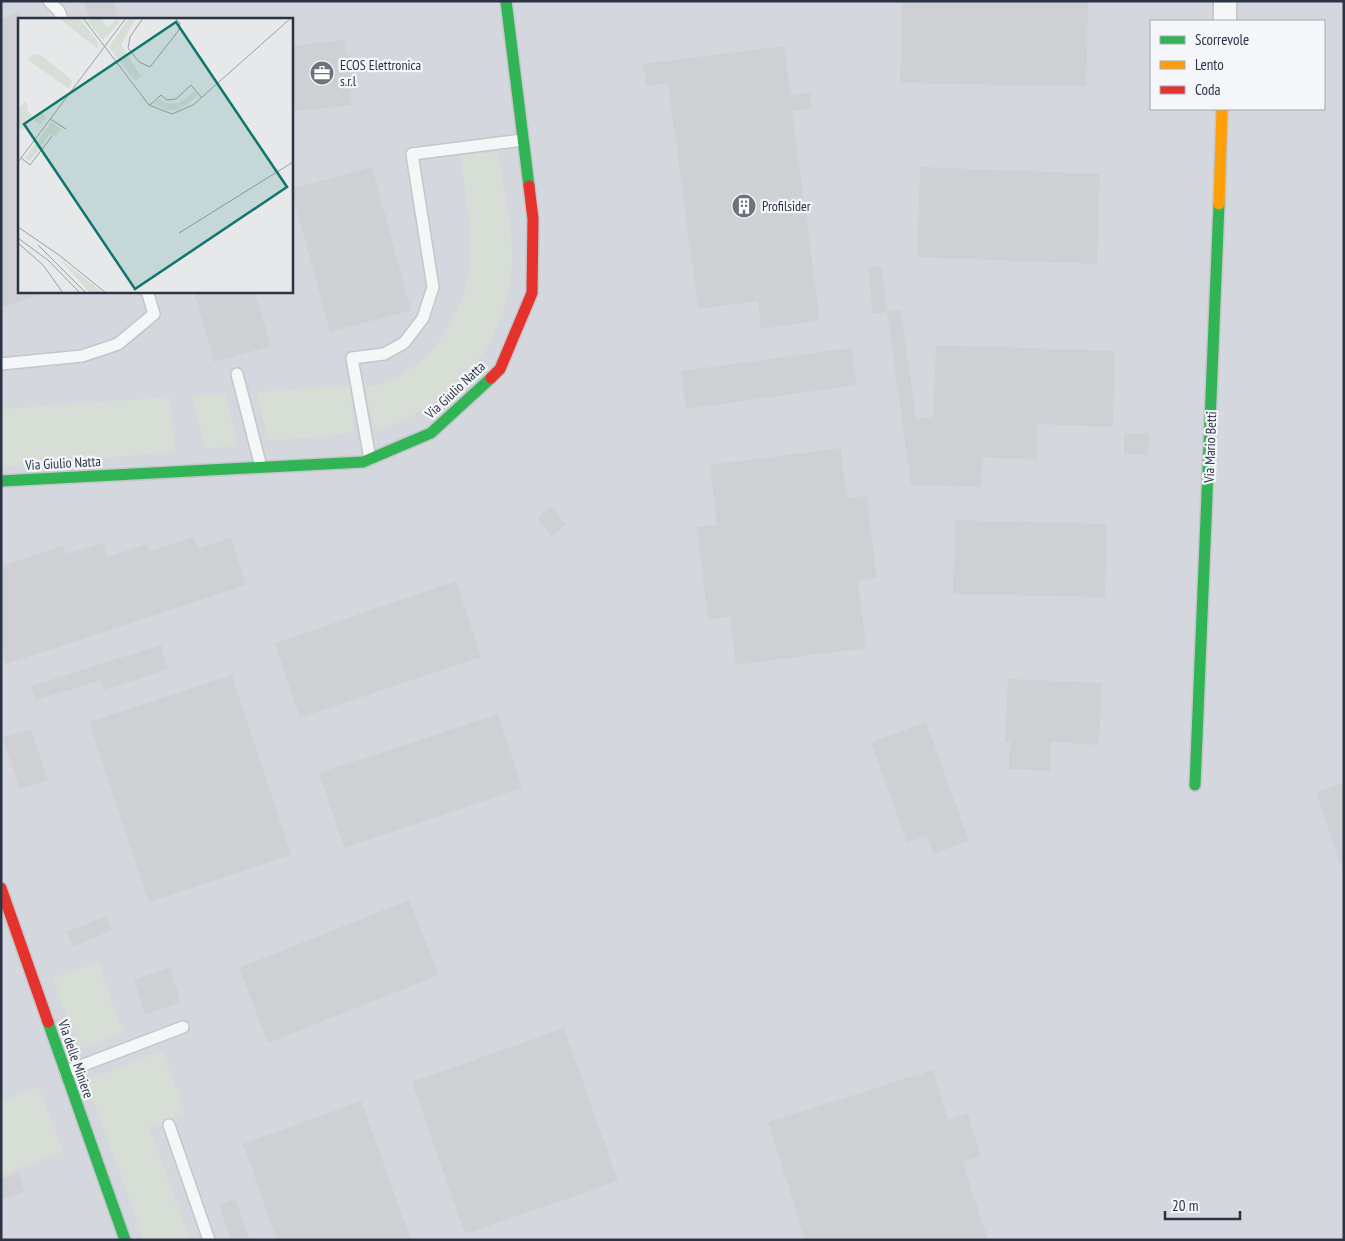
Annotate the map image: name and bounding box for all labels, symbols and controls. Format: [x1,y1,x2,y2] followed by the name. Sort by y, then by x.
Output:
[18,18,292,292] inset map
[1150,20,1325,110] legend
[1195,30,1249,49] text: Scorrevole
[1195,55,1224,74] text: Lento
[340,56,421,90] place label: ECOS Elettronica s.r.l
[309,60,335,86] office icon: ECOS Elettronica s.r.l
[1195,80,1220,99] text: Coda
[731,193,757,219] building icon: Profilsider
[762,197,811,215] place label: Profilsider
[420,358,489,423] street label: Via Giulio Natta
[1200,411,1220,484] street label: Via Mario Betti
[24,452,101,474] street label: Via Giulio Natta
[54,1016,98,1101] street label: Via delle Miniere
[1165,1188,1240,1220] scale bar
[1172,1196,1198,1215] text: 20 m

